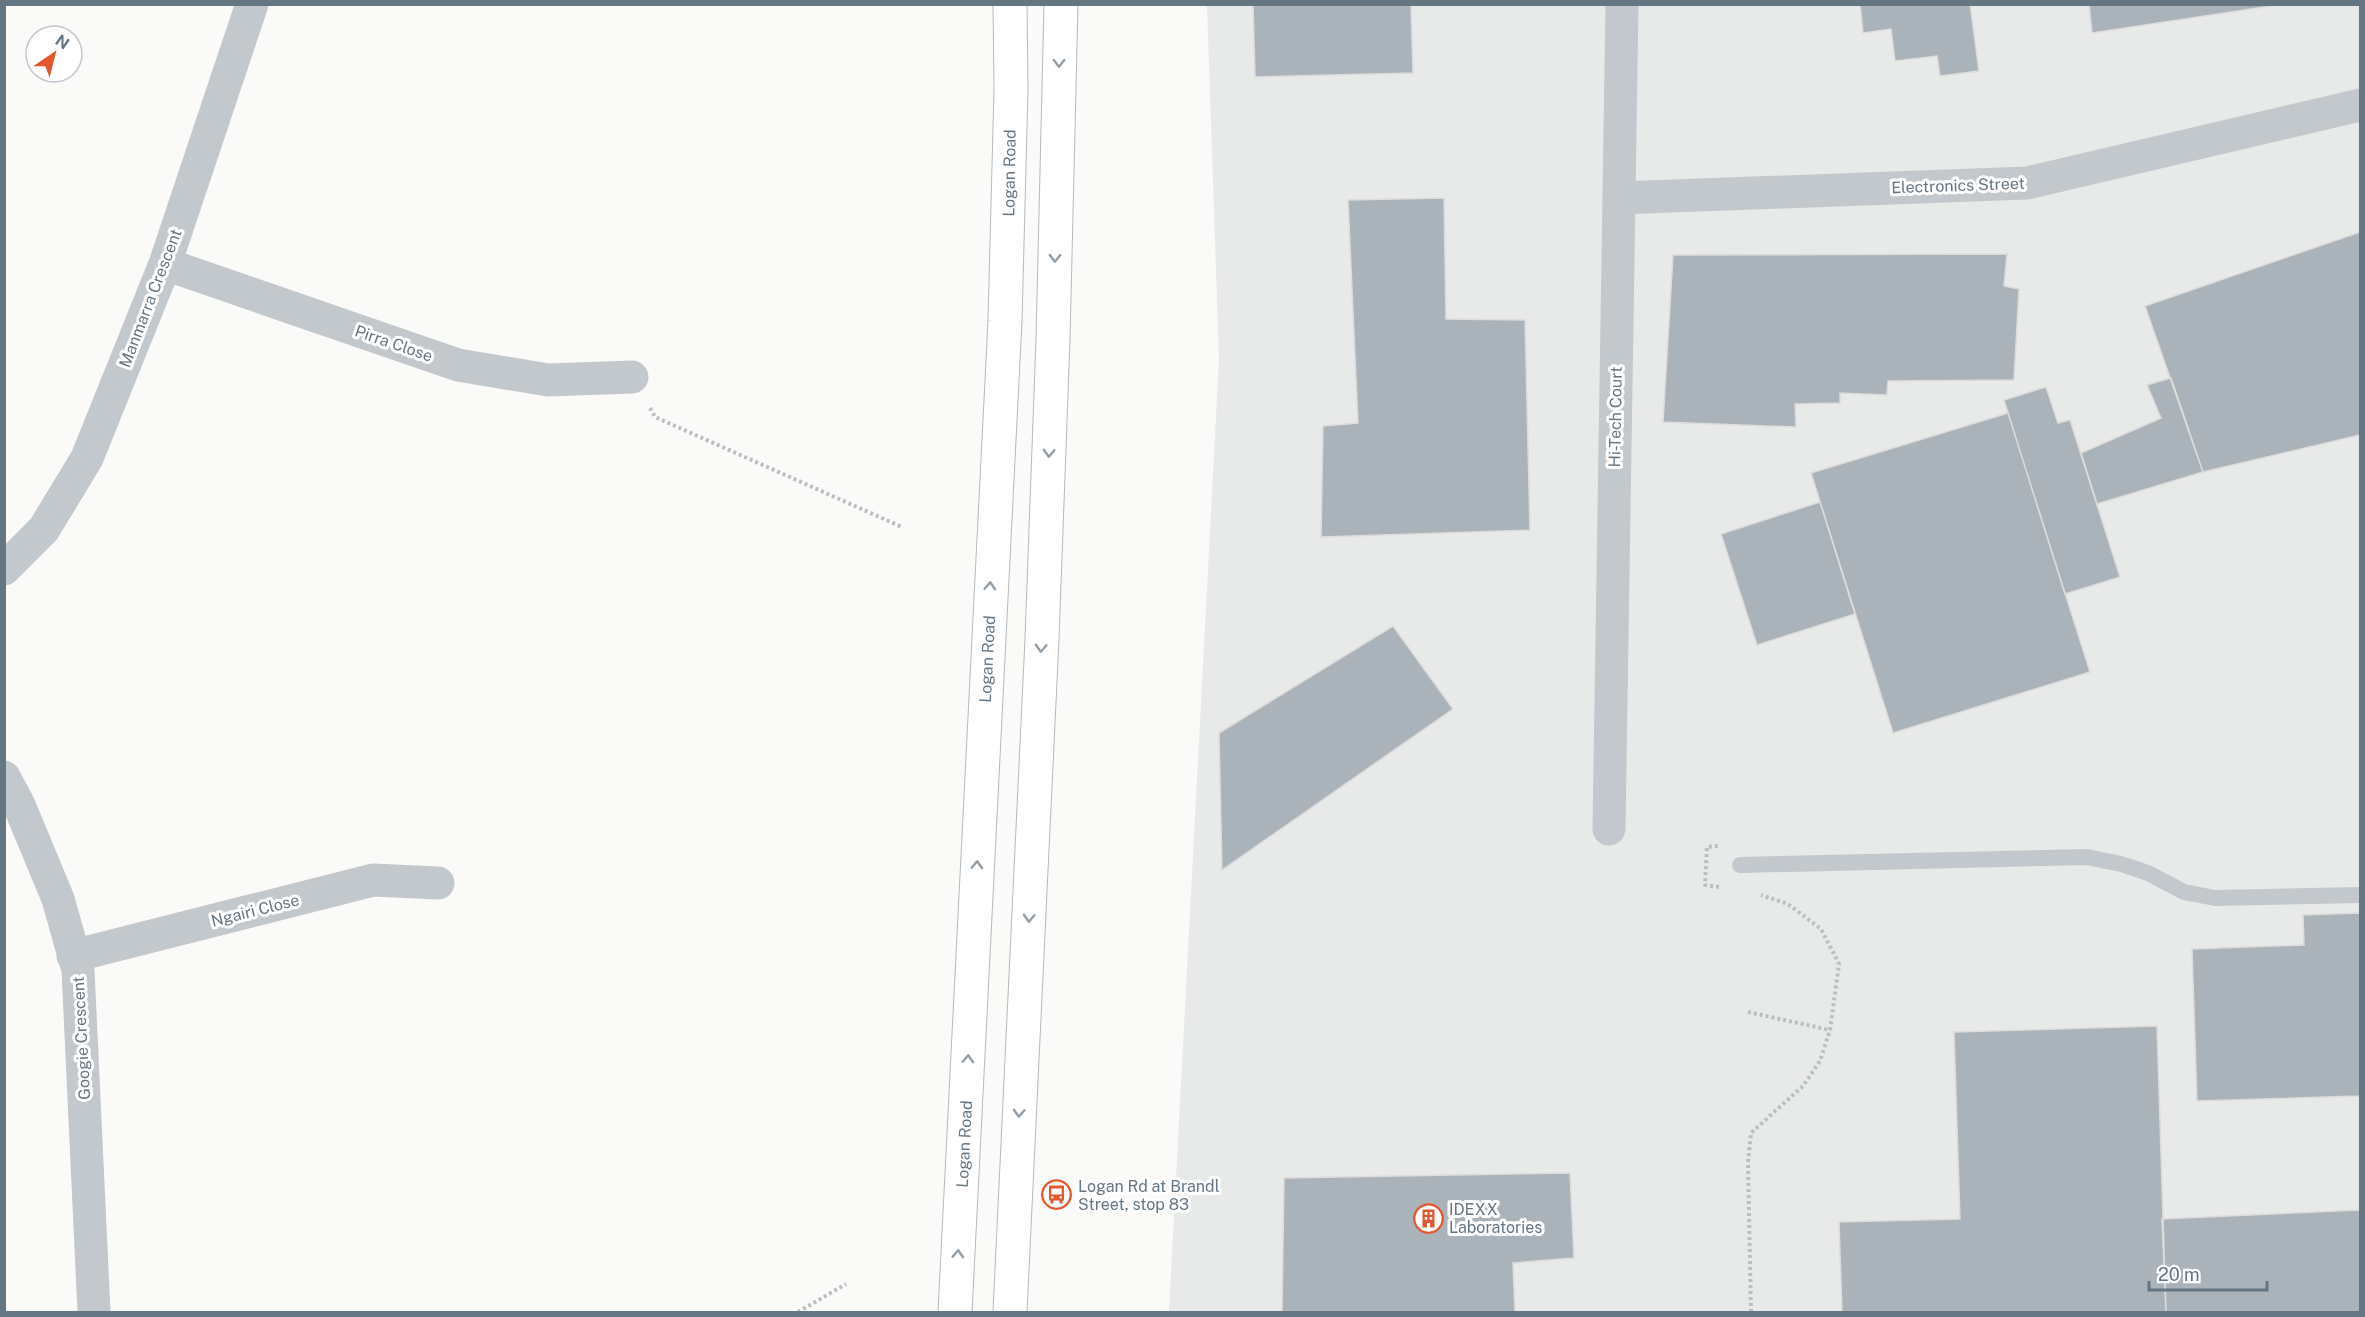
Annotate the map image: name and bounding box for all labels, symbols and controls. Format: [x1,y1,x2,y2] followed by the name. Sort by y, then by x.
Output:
[24,24,84,84] north arrow
[52,31,73,53] text: N
[1053,58,1065,67] one-way arrow
[999,129,1020,217] street label: Logan Road
[1891,174,2025,197] street label: Electronics Street
[115,226,186,370] street label: Manmarra Crescent
[1049,253,1061,262] one-way arrow
[353,321,435,366] street label: Pirra Close
[1605,366,1626,468] street label: Hi-Tech Court
[1042,448,1055,457] one-way arrow
[984,581,997,590] one-way arrow
[976,615,999,703] street label: Logan Road
[1035,643,1048,652] one-way arrow
[970,860,983,869] one-way arrow
[209,890,301,931] street label: Ngairi Close
[1022,913,1035,922] one-way arrow
[69,976,94,1100] street label: Googie Crescent
[961,1055,974,1064] one-way arrow
[953,1100,976,1188] street label: Logan Road
[1013,1108,1026,1117] one-way arrow
[1078,1177,1220,1214] place label: Logan Rd at Brandl Street, stop 83
[1041,1179,1073,1211] bus stop icon: Logan Rd at Brandl Street, stop 83
[1449,1200,1542,1237] place label: IDEXX Laboratories
[1412,1202,1444,1234] building icon: IDEXX Laboratories
[952,1250,965,1259] one-way arrow
[2149,1254,2268,1292] scale bar
[2158,1264,2200,1285] text: 20 m

